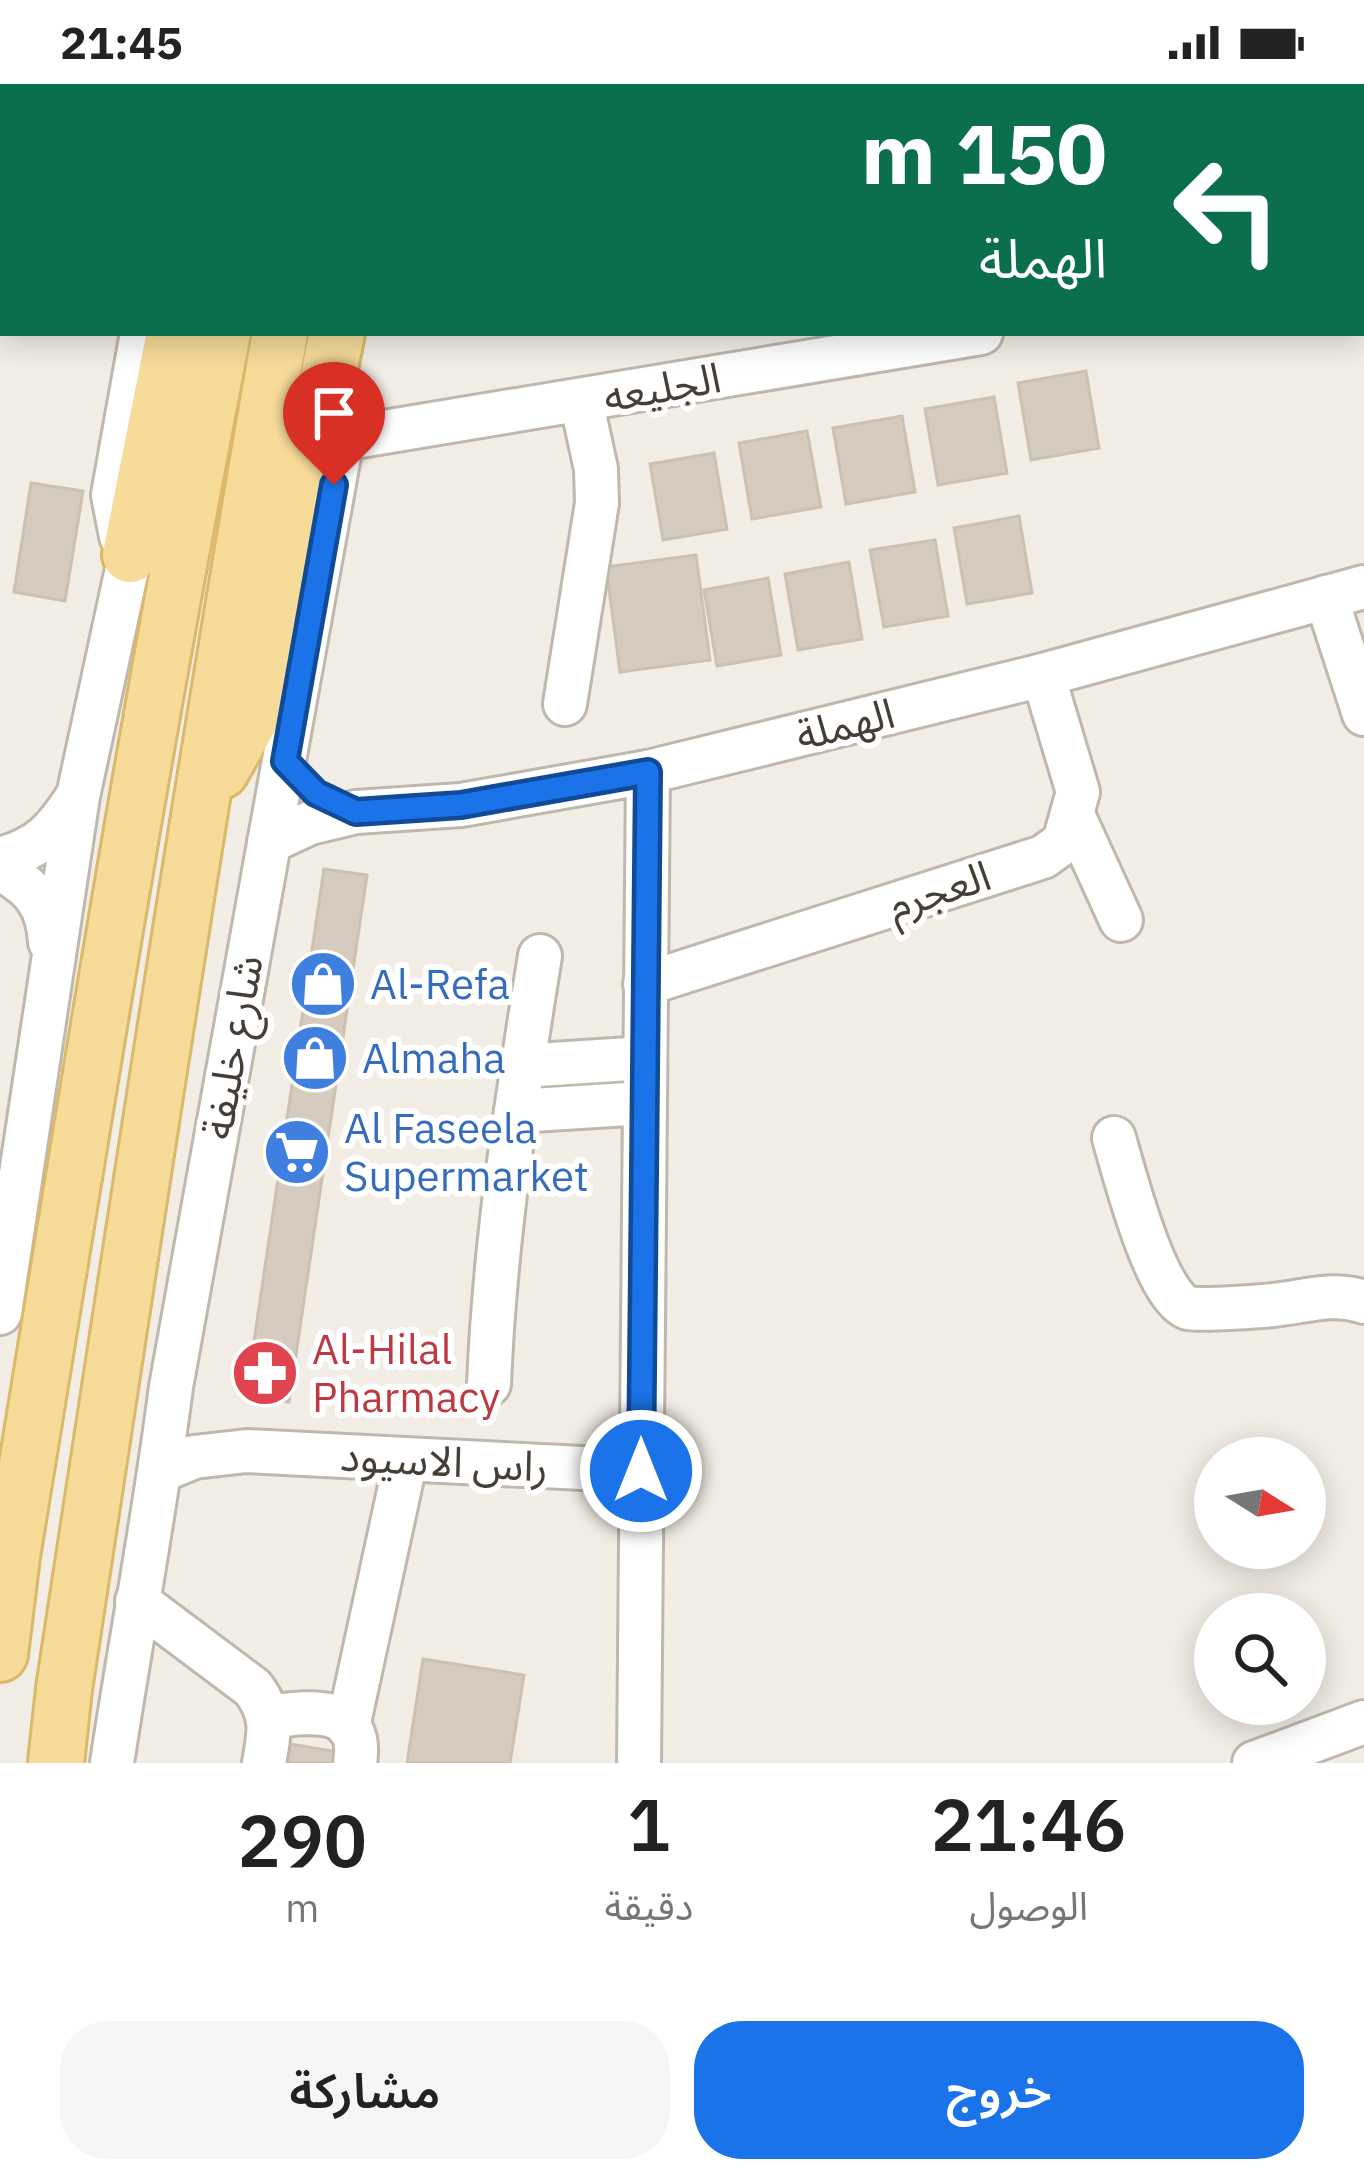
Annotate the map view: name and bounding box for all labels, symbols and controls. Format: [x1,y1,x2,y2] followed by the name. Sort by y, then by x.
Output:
[60,13,183,71] text: 21:45
[861,98,1107,207] text: 150 m
[1149,132,1305,288] icon: left
[979,223,1107,293] text: الهملة
[599,349,725,424] street label: الجليعه
[283,362,385,485] pin
[301,380,367,446] icon: arrive
[790,685,900,762] street label: الهملة
[880,847,999,937] street label: العجرم
[288,949,358,1019] shop icon: Al-Refa
[188,951,280,1144] street label: شارع خليفة
[370,956,510,1011] place label: Al-Refa
[280,1023,350,1093] shop icon: Almaha
[362,1030,506,1085] place label: Almaha
[344,1100,589,1203] place label: Al Faseela Supermarket
[262,1117,332,1187] supermarket icon: Al Faseela Supermarket
[312,1321,500,1424] place label: Al-Hilal Pharmacy
[230,1338,300,1408] pharmacy icon: Al-Hilal Pharmacy
[578,1408,704,1534] position arrow
[339,1428,549,1493] street label: راس الاسيود
[1194,1437,1326,1569] north arrow
[1194,1437,1326,1725] map controls
[1194,1593,1326,1725] button: search
[627,1777,671,1871] text: 1
[931,1777,1127,1871] text: 21:46
[237,1793,367,1887] text: 290
[605,1880,693,1931] text: دقيقة
[969,1880,1088,1931] text: الوصول
[285,1882,319,1933] text: m
[60,2021,670,2159] button: مشاركة
[694,2021,1304,2159] button: خروج

